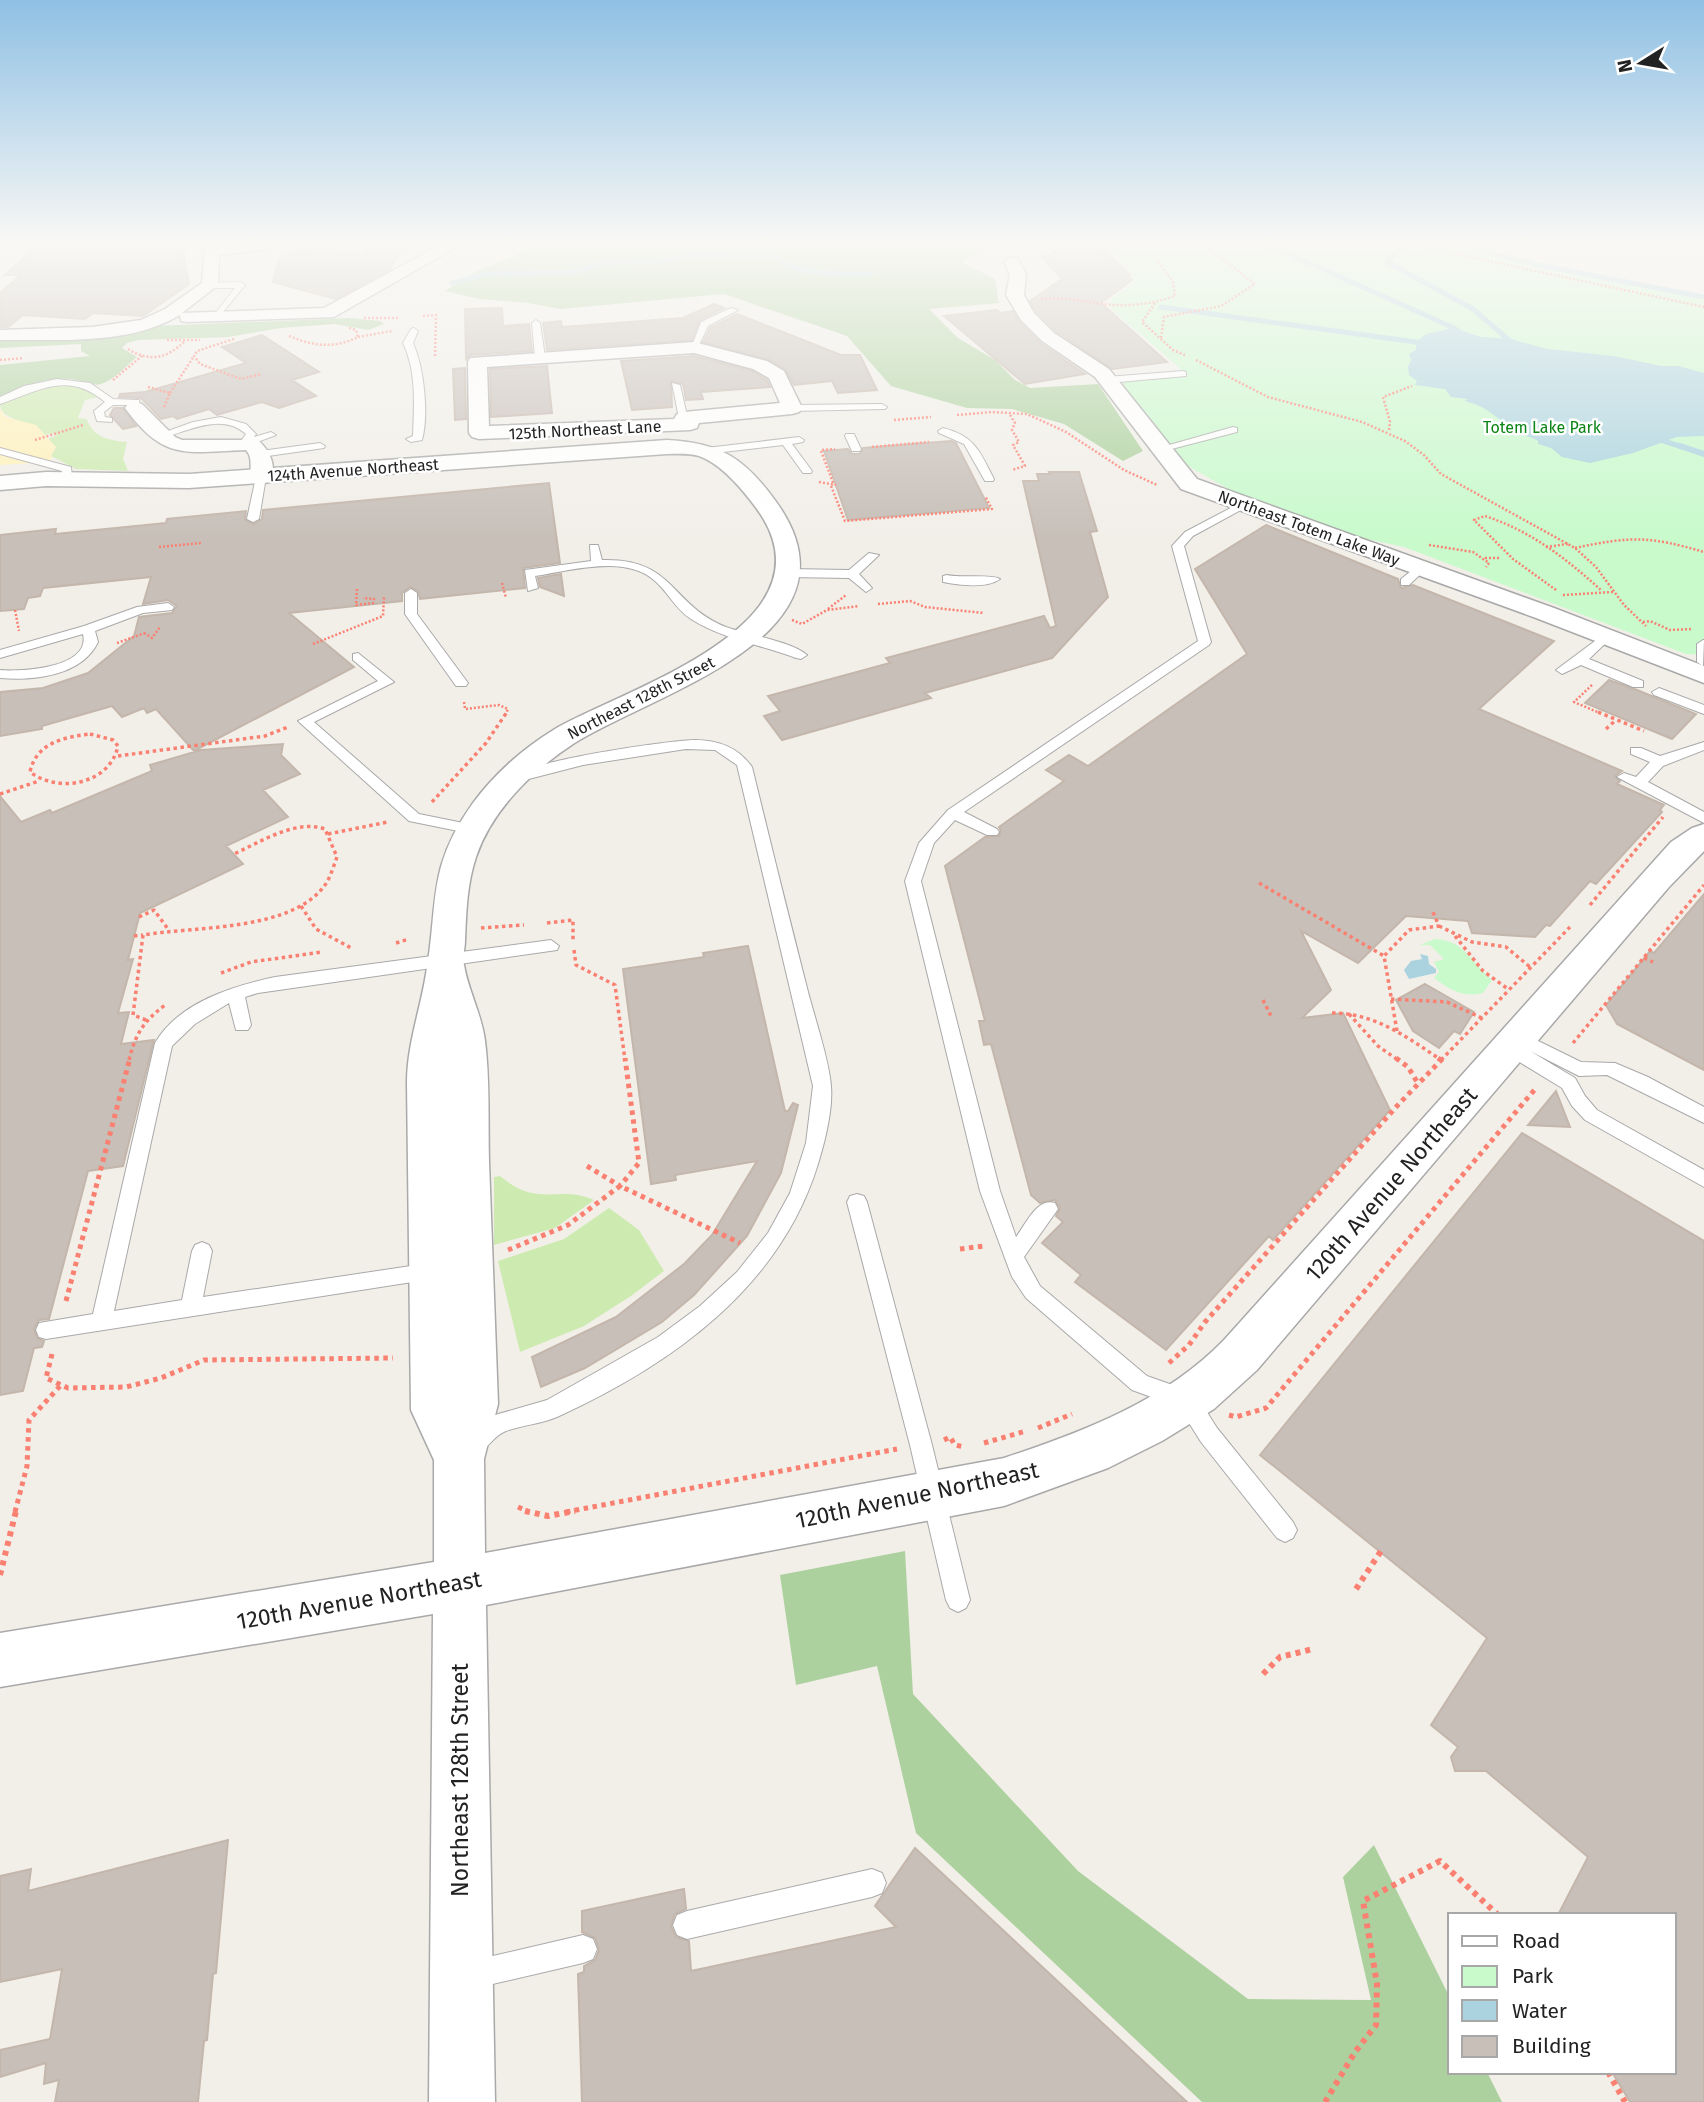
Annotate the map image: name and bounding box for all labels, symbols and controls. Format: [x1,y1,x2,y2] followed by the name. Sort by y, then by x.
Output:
[1606,28,1676,98] north arrow
[1612,58,1637,75] text: N
[508,417,662,443] street label: 125th Northeast Lane
[1483,418,1602,437] park label: Totem Lake Park
[267,455,439,485] street label: 124th Avenue Northeast
[1216,486,1402,570] street label: Northeast Totem Lake Way
[564,653,718,743] street label: Northeast 128th Street
[1299,1081,1483,1287] street label: 120th Avenue Northeast
[793,1455,1042,1534] street label: 120th Avenue Northeast
[234,1565,484,1635] street label: 120th Avenue Northeast
[446,1662,474,1897] street label: Northeast 128th Street
[1448,1913,1676,2074] legend
[1512,1928,1560,1954] text: Road
[1512,1963,1554,1989] text: Park
[1512,1998,1567,2024] text: Water
[1512,2033,1591,2059] text: Building

